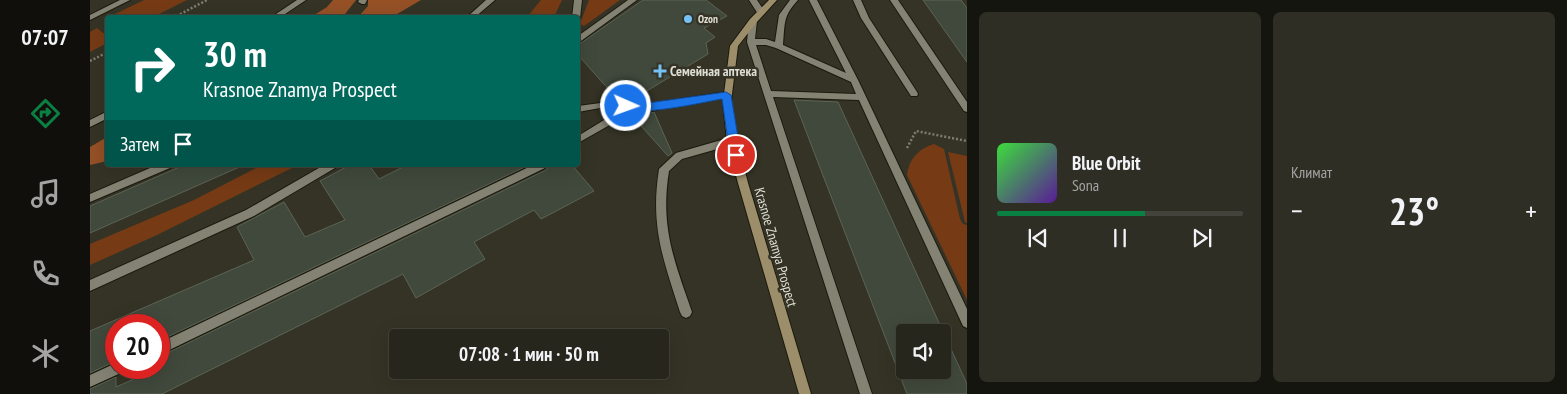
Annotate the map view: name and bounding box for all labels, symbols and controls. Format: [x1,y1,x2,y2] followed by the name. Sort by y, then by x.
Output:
[698,12,718,26] place label: Ozon
[682,13,694,25] marker: Ozon
[21,23,69,51] text: 07:07
[203,31,267,77] text: 30 m
[120,35,185,100] icon: right
[670,62,757,80] place label: Семейная аптека
[654,65,666,77] marker: Семейная аптека
[203,75,397,103] text: Krasnoe Znamya Prospect
[599,79,651,131] position arrow
[28,96,63,131] icon: directions
[169,130,197,158] icon: arrive
[120,132,159,156] text: Затем
[715,134,757,176] pin
[722,141,750,169] icon: arrive
[1072,151,1141,175] text: Blue Orbit
[1291,162,1332,182] text: Климат
[1072,175,1099,195] text: Sona
[28,176,63,211] icon: music
[750,185,802,309] street label: Krasnoe Znamya Prospect
[1389,186,1439,235] text: 23°
[1291,192,1303,229] text: −
[1525,192,1537,229] text: +
[1024,224,1052,252] icon: previous
[1106,224,1134,252] icon: pause
[1188,224,1216,252] icon: next
[28,256,63,291] icon: phone
[105,314,170,379] speed limit sign: 20
[896,324,951,379] map controls
[896,324,951,379] button: sound
[28,336,63,371] icon: climate
[459,342,599,366] text: 07:08 · 1 мин · 50 m

